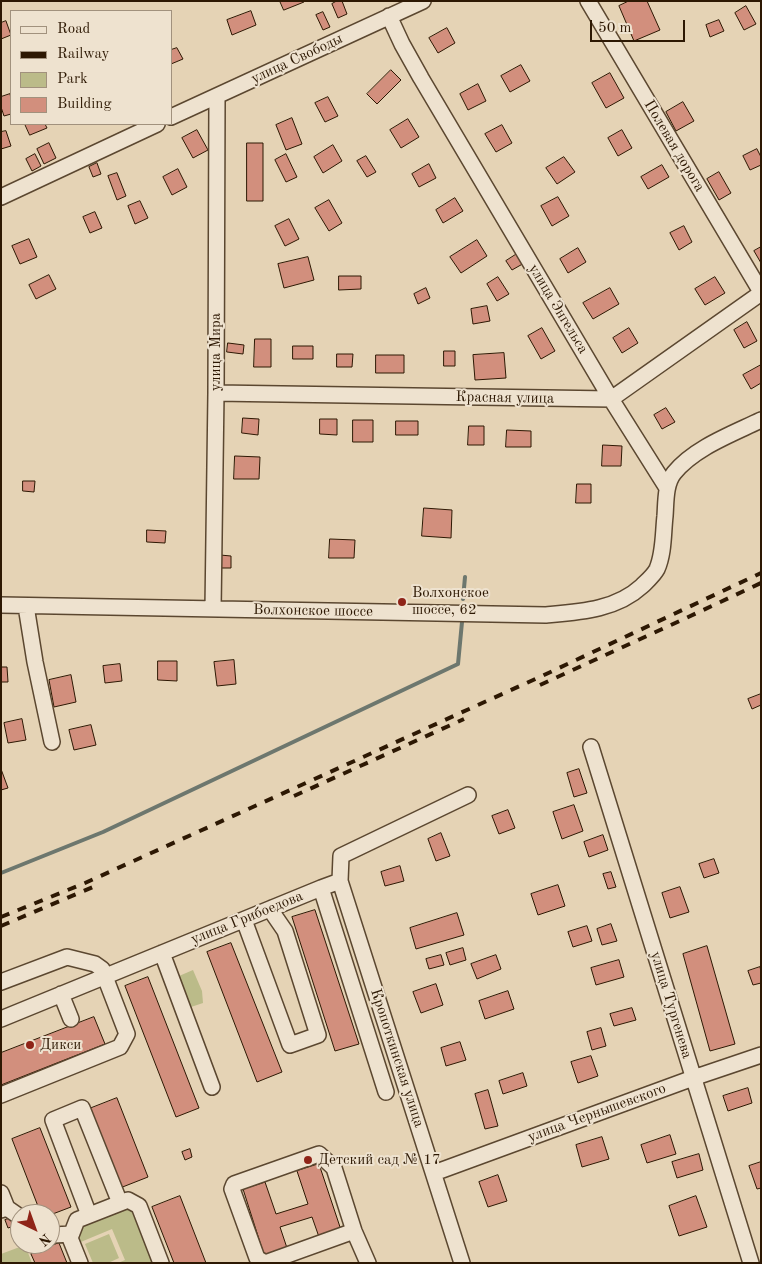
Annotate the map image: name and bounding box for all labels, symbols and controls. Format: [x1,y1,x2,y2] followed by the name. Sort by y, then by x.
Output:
[10,10,172,125] legend
[592,10,687,42] scale bar
[598,21,632,36] text: 50 m
[57,22,90,37] text: Road
[248,30,346,88] street label: улица Свободы
[57,47,110,62] text: Railway
[57,72,88,87] text: Park
[57,97,112,112] text: Building
[640,97,708,195] street label: Полевая дорога
[524,261,592,357] street label: улица Энгельса
[207,313,225,391] street label: улица Мира
[456,388,554,408] street label: Красная улица
[412,584,489,619] place label: Волхонское шоссе, 62
[396,596,408,608] marker: Волхонское шоссе, 62
[253,601,373,621] street label: Волхонское шоссе
[188,887,306,949] street label: улица Грибоедова
[646,949,696,1061] street label: улица Тургенева
[366,986,428,1130] street label: Кропоткинская улица
[40,1036,81,1054] place label: Дикси
[24,1039,36,1051] marker: Дикси
[525,1080,669,1146] street label: улица Чернышевского
[318,1151,441,1169] place label: Детский сад № 17
[302,1154,314,1166] marker: Детский сад № 17
[10,1204,60,1254] north arrow
[36,1231,53,1248] text: N

